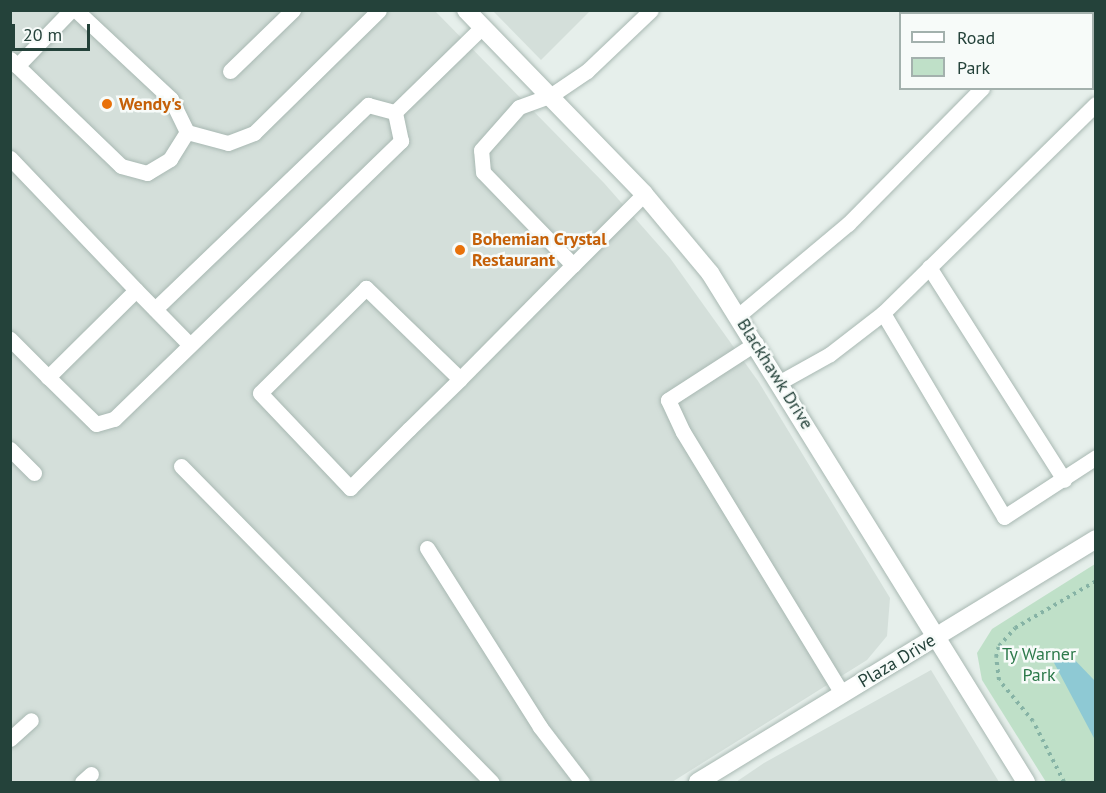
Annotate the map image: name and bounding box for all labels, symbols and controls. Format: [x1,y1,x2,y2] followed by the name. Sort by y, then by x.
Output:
[15,12,93,50] scale bar
[899,12,1094,90] legend
[23,23,62,46] text: 20 m
[957,26,995,49] text: Road
[957,56,990,79] text: Park
[119,93,182,115] place label: Wendy's
[100,97,114,111] marker: Wendy's
[472,229,607,272] place label: Bohemian Crystal Restaurant
[453,243,467,257] marker: Bohemian Crystal Restaurant
[732,314,818,434] street label: Blackhawk Drive
[854,630,940,692] street label: Plaza Drive
[1001,644,1077,686] park label: Ty Warner Park

